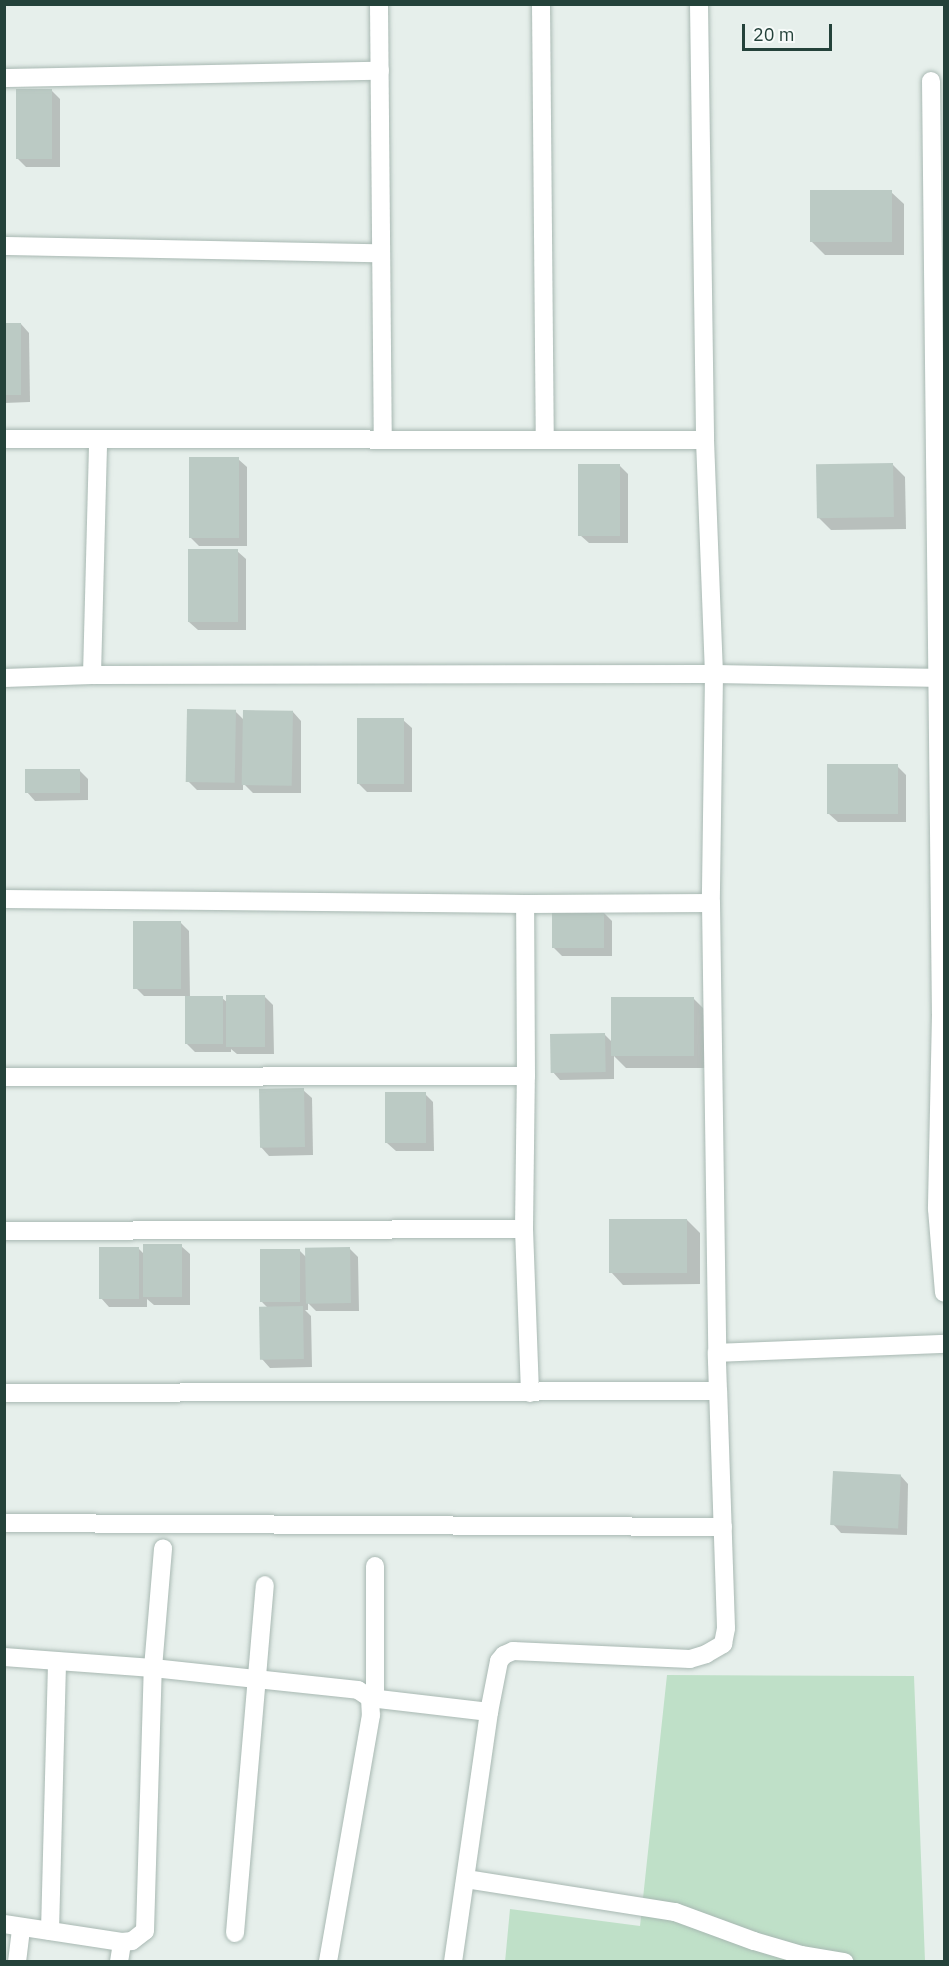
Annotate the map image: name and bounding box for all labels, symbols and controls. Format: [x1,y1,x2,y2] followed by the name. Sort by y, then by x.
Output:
[745,12,835,50] scale bar
[753,23,795,46] text: 20 m

